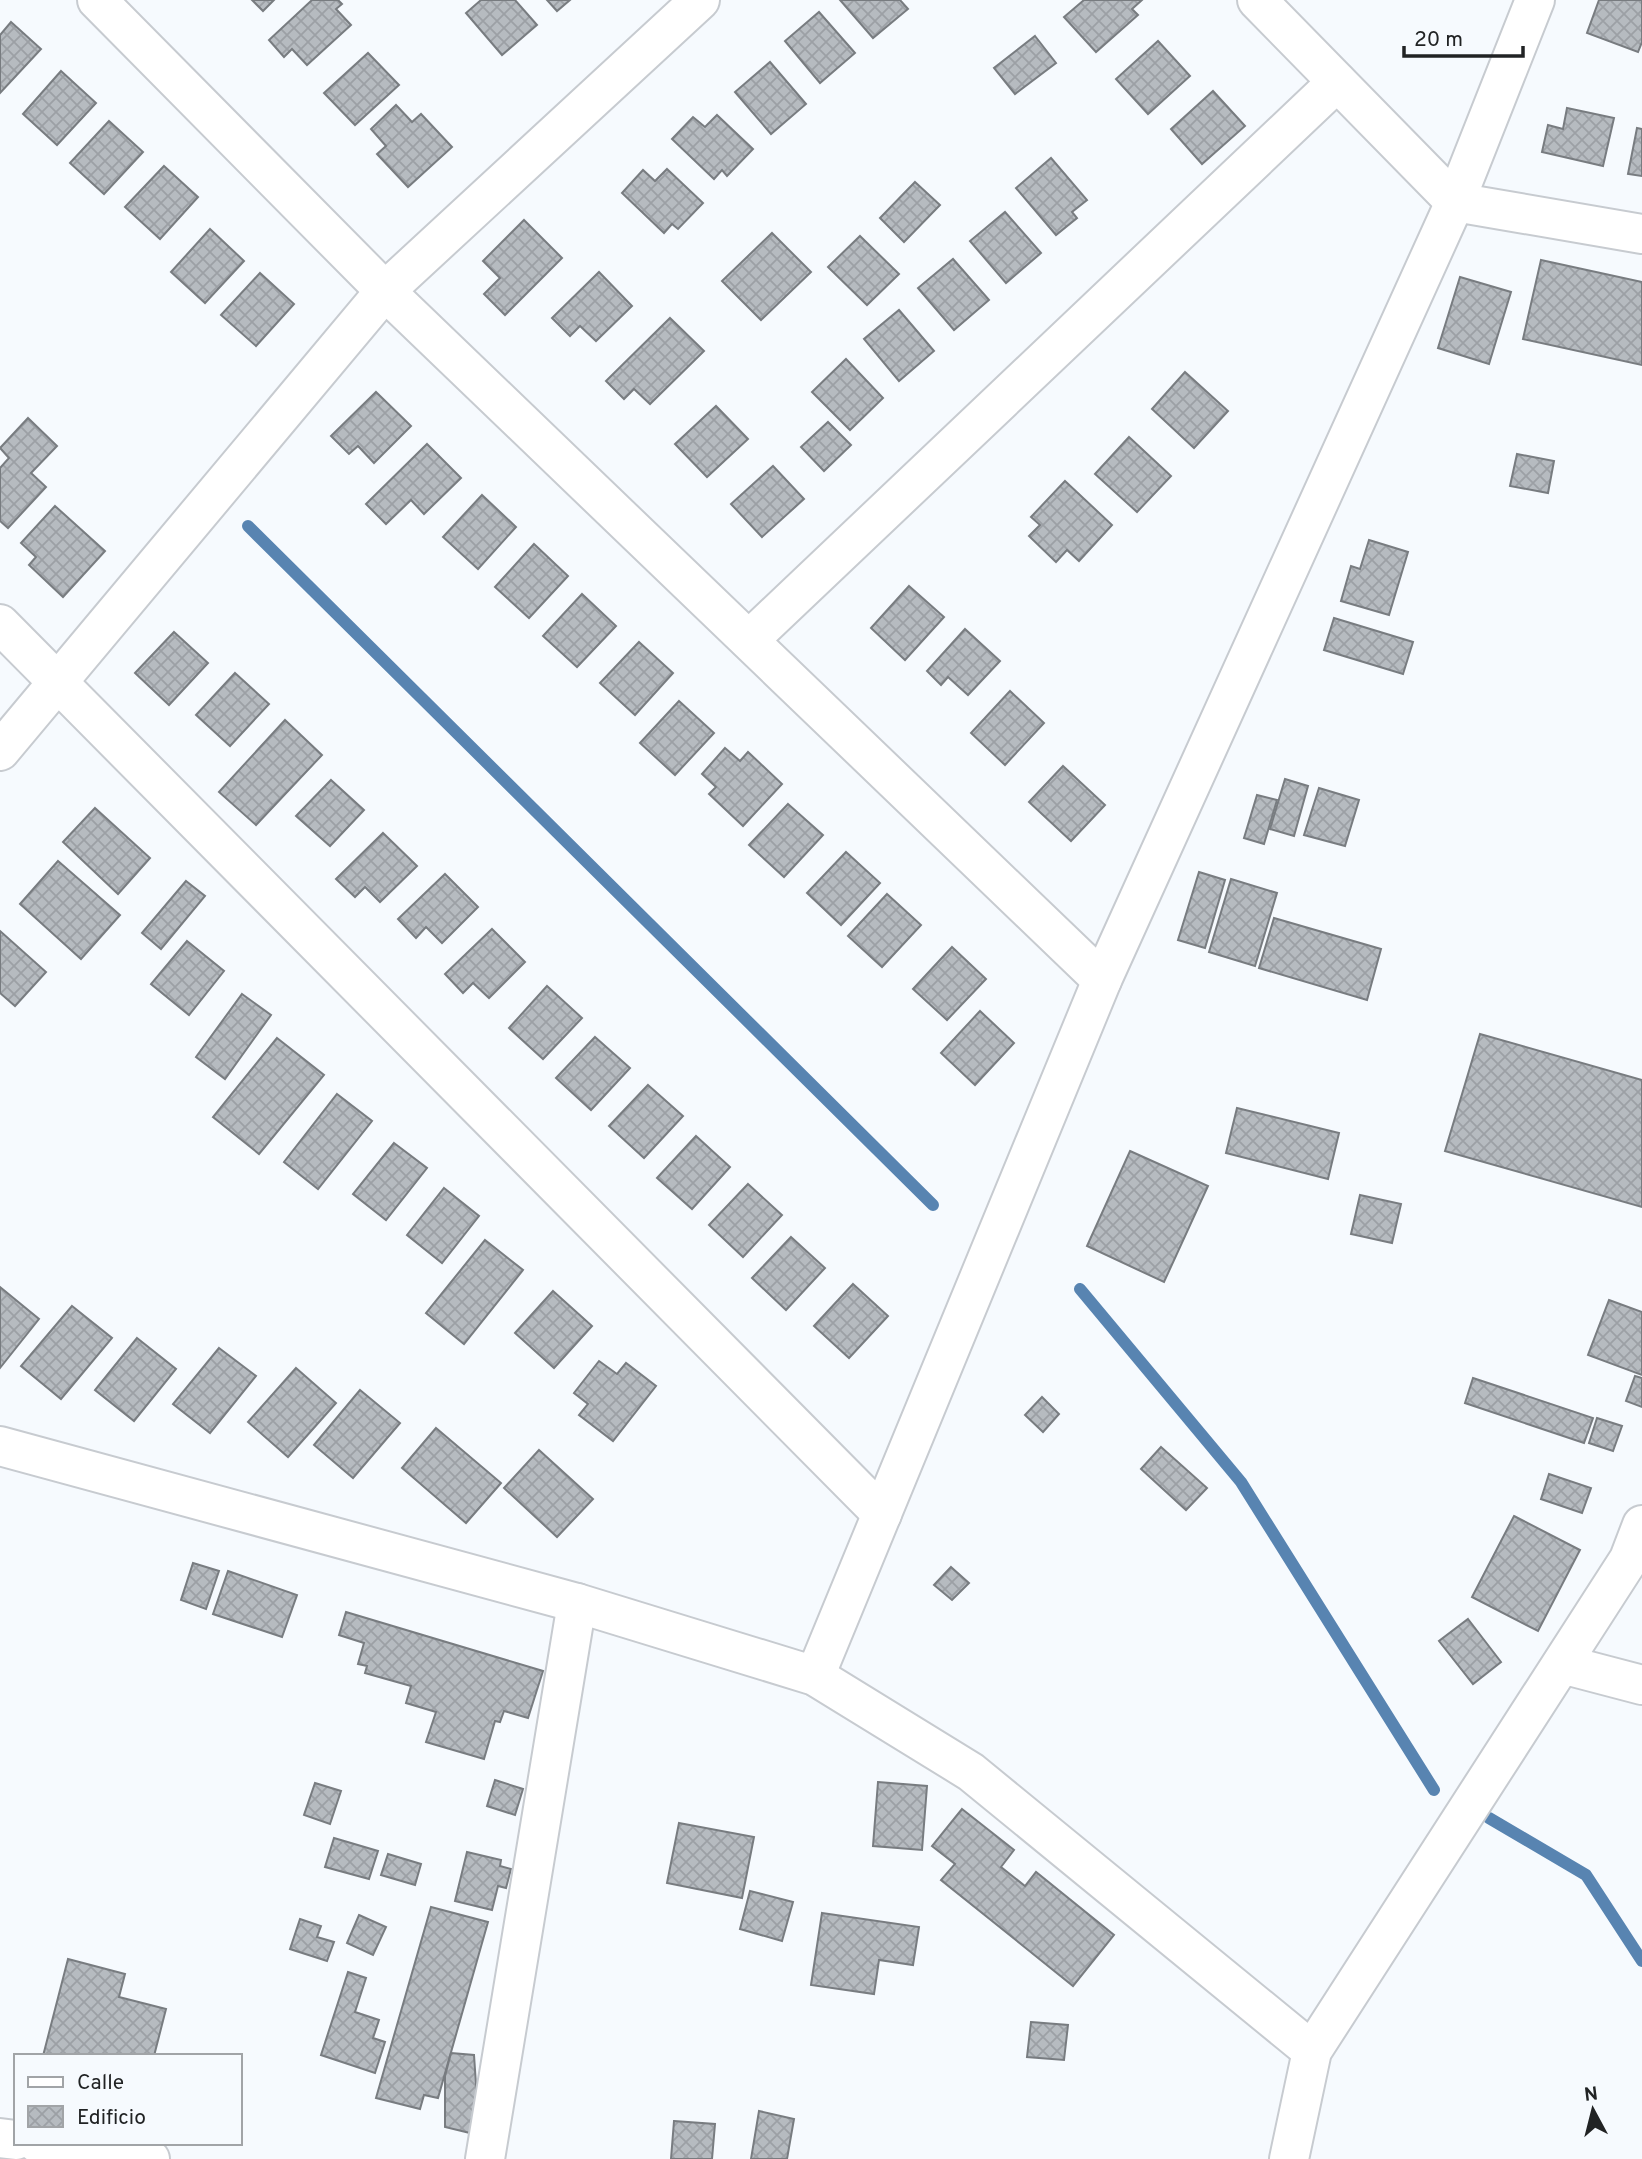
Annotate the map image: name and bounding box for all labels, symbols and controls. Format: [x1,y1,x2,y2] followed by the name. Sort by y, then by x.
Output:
[1404,14,1523,58] scale bar
[1414,27,1463,54] text: 20 m
[14,2054,242,2145] legend
[77,2070,124,2097] text: Calle
[1558,2075,1628,2145] north arrow
[1583,2082,1599,2108] text: N
[77,2105,146,2132] text: Edificio

